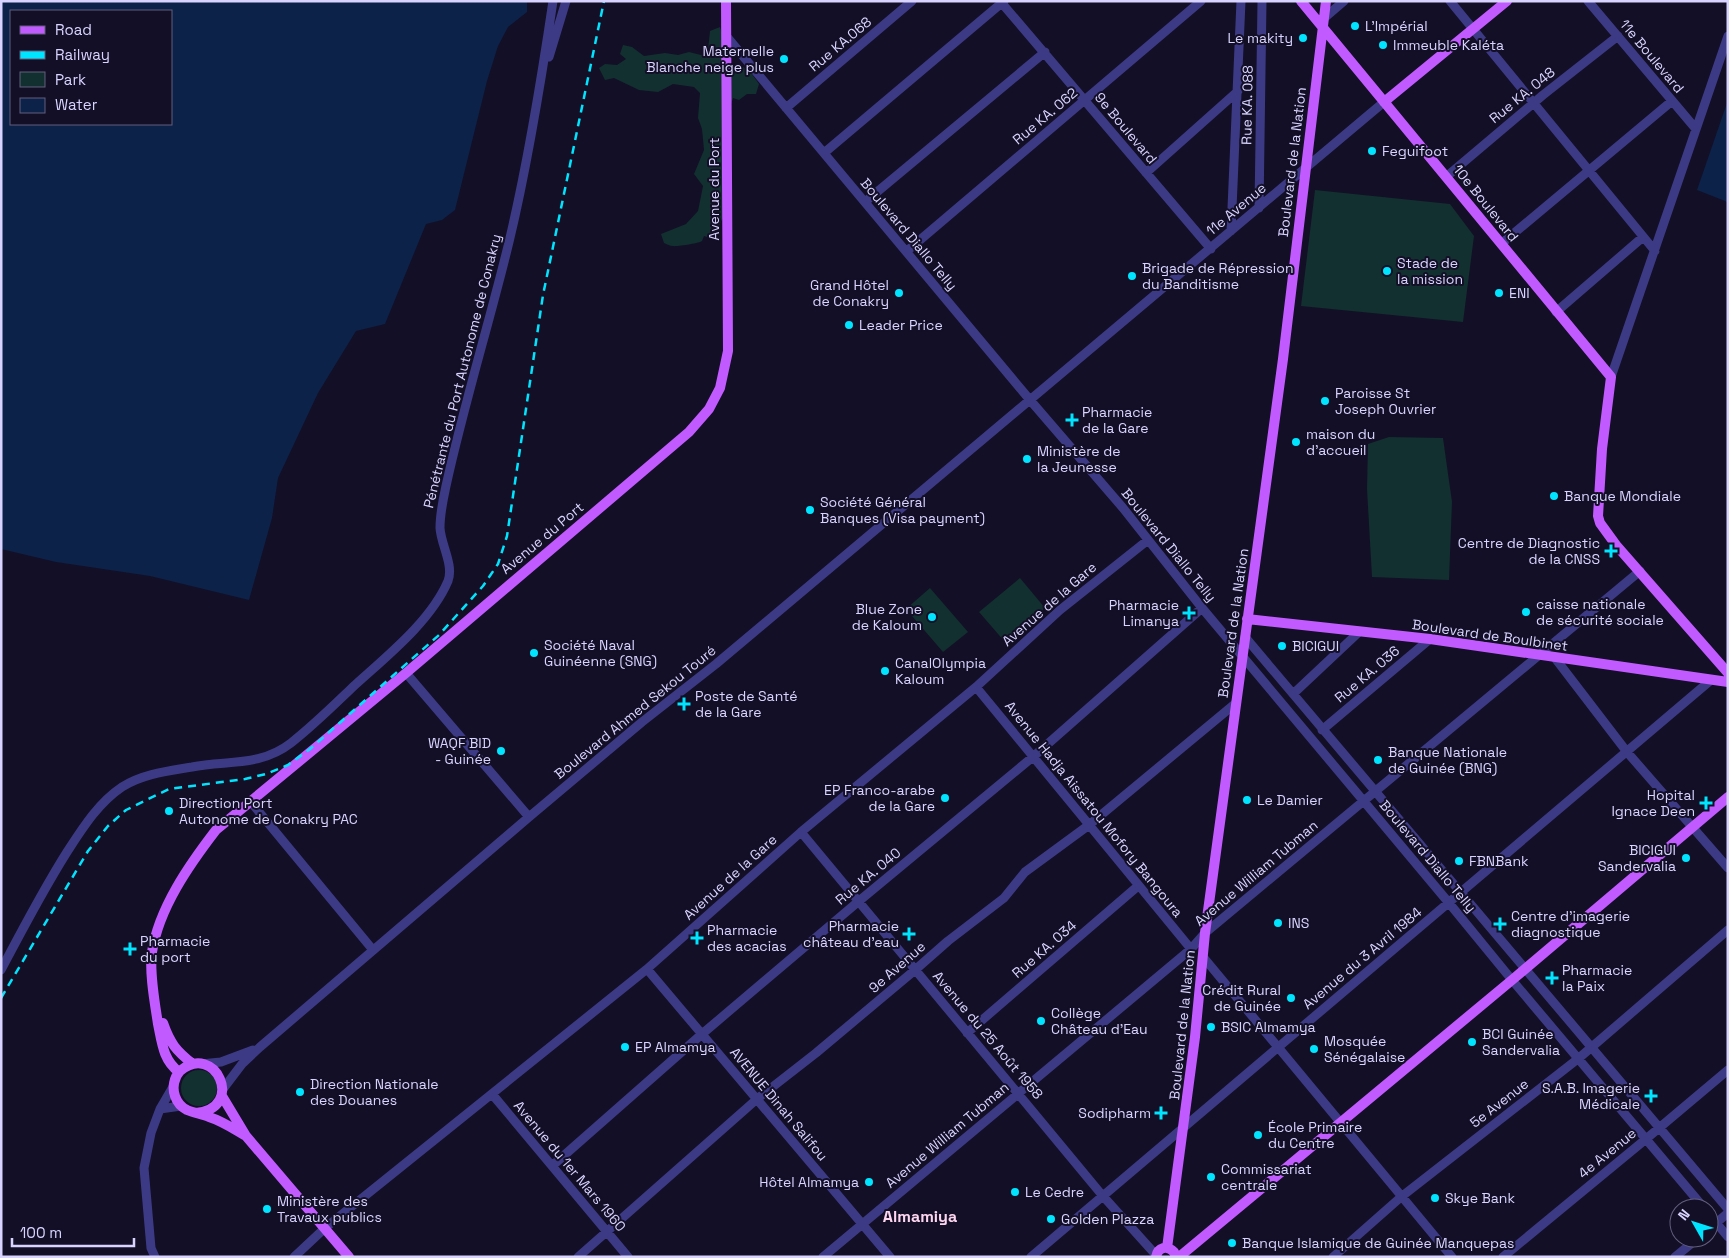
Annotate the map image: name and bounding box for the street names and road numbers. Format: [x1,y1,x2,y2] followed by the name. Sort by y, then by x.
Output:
[805,12,875,75] street label: Rue KA.068
[1616,15,1688,97] street label: 11e Boulevard
[1485,63,1559,127] street label: Rue KA. 048
[1237,65,1257,145] street label: Rue KA. 088
[1009,84,1081,148] street label: Rue KA. 062
[1274,86,1310,238] street label: Boulevard de la Nation
[1091,89,1161,167] street label: 9e Boulevard
[705,138,723,240] street label: Avenue du Port
[1449,161,1523,245] street label: 10e Boulevard
[857,174,961,294] street label: Boulevard Diallo Telly
[1202,179,1270,239] street label: 11e Avenue
[419,232,505,510] street label: Pénétrante du Port Autonome de Conakry
[1118,485,1220,605] street label: Boulevard Diallo Telly
[497,498,587,578] street label: Avenue du Port
[1214,547,1252,699] street label: Boulevard de la Nation
[998,558,1100,650] street label: Avenue de la Gare
[1411,615,1569,655] street label: Boulevard de Boulbinet
[550,641,720,783] street label: Boulevard Ahmed Sekou Touré
[1331,642,1403,706] street label: Rue KA. 036
[1001,697,1187,921] street label: Avenue Hadja Aissatou Mofory Bangoura
[1376,796,1480,916] street label: Boulevard Diallo Telly
[1191,816,1321,930] street label: Avenue William Tubman
[680,830,780,924] street label: Avenue de la Gare
[832,843,904,909] street label: Rue KA. 040
[1299,903,1425,1013] street label: Avenue du 3 Avril 1984
[1008,916,1080,982] street label: Rue KA. 034
[865,937,929,997] street label: 9e Avenue
[1165,949,1199,1101] street label: Boulevard de la Nation
[929,967,1047,1103] street label: Avenue du 25 Août 1958
[726,1044,832,1164] street label: AVENUE Dinah Salifou
[1466,1075,1532,1131] street label: 5e Avenue
[882,1078,1012,1192] street label: Avenue William Tubman
[510,1097,630,1235] street label: Avenue du 1er Mars 1960
[1574,1124,1640,1182] street label: 4e Avenue

